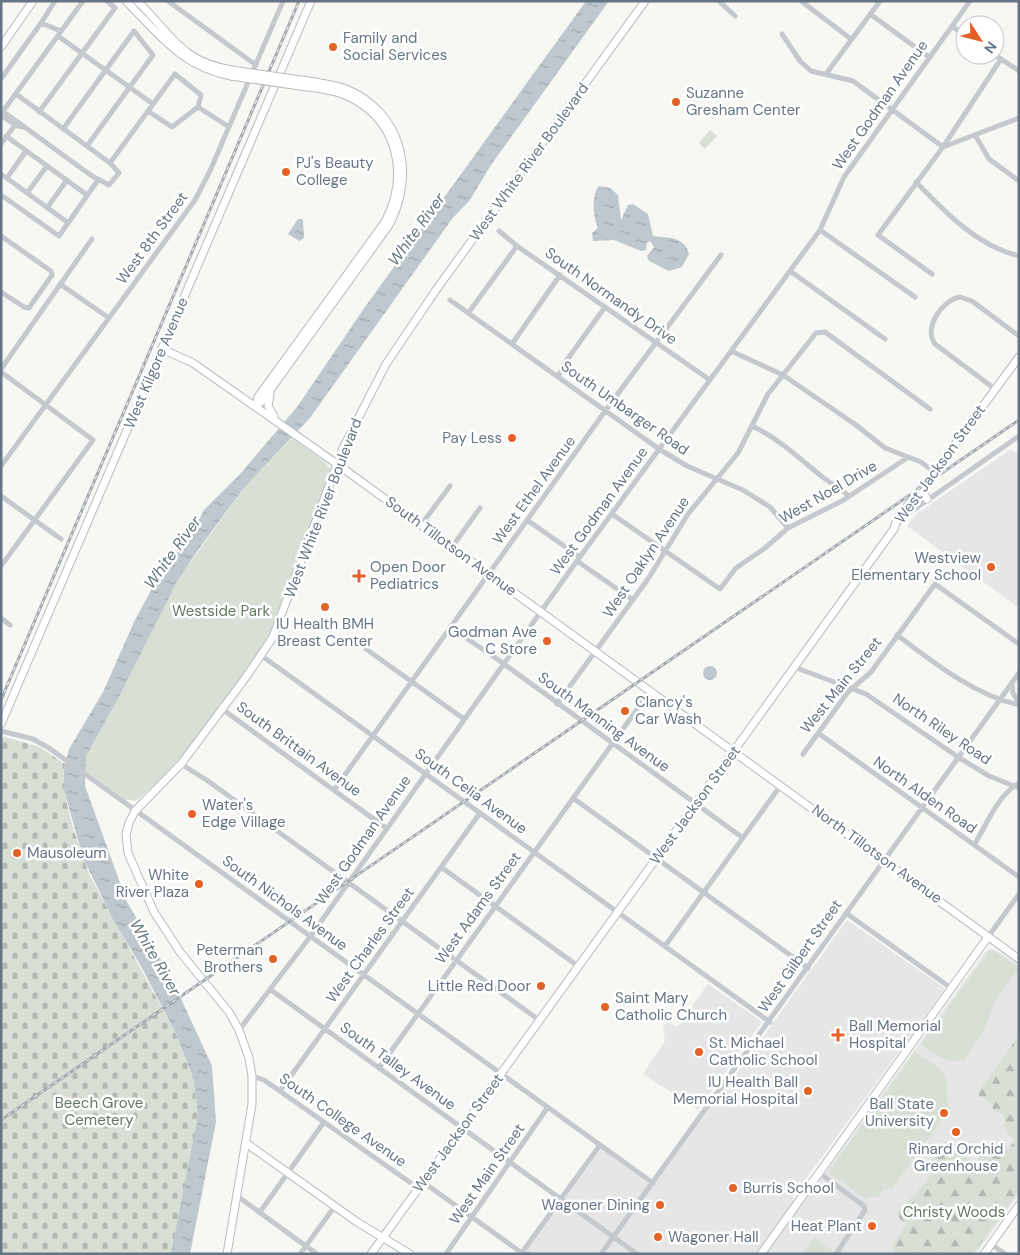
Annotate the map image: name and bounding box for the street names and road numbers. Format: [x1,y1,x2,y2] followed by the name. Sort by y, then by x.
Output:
[828,36,932,174] street label: West Godman Avenue
[465,79,593,245] street label: West White River Boulevard
[112,188,192,288] street label: West 8th Street
[541,243,681,349] street label: South Normandy Drive
[119,294,193,432] street label: West Kilgore Avenue
[557,356,693,460] street label: South Umbarger Road
[890,400,990,527] street label: West Jackson Street
[279,415,367,601] street label: West White River Boulevard
[488,432,580,548] street label: West Ethel Avenue
[546,443,652,579] street label: West Godman Avenue
[775,456,881,528] street label: West Noel Drive
[381,492,521,600] street label: South Tillotson Avenue
[598,493,694,621] street label: West Oaklyn Avenue
[796,632,886,737] street label: West Main Street
[534,667,674,777] street label: South Manning Avenue
[889,689,995,769] street label: North Riley Road
[232,697,366,801] street label: South Brittain Avenue
[645,741,745,868] street label: West Jackson Street
[411,744,531,838] street label: South Celia Avenue
[869,752,981,838] street label: North Alden Road
[311,771,415,909] street label: West Godman Avenue
[808,800,946,908] street label: North Tillotson Avenue
[431,848,525,968] street label: West Adams Street
[218,851,352,955] street label: South Nichols Avenue
[321,883,419,1007] street label: West Charles Street
[754,895,847,1016] street label: West Gilbert Street
[336,1017,460,1115] street label: South Talley Avenue
[275,1068,411,1172] street label: South College Avenue
[408,1069,508,1196] street label: West Jackson Street
[445,1120,529,1228] street label: West Main Street

